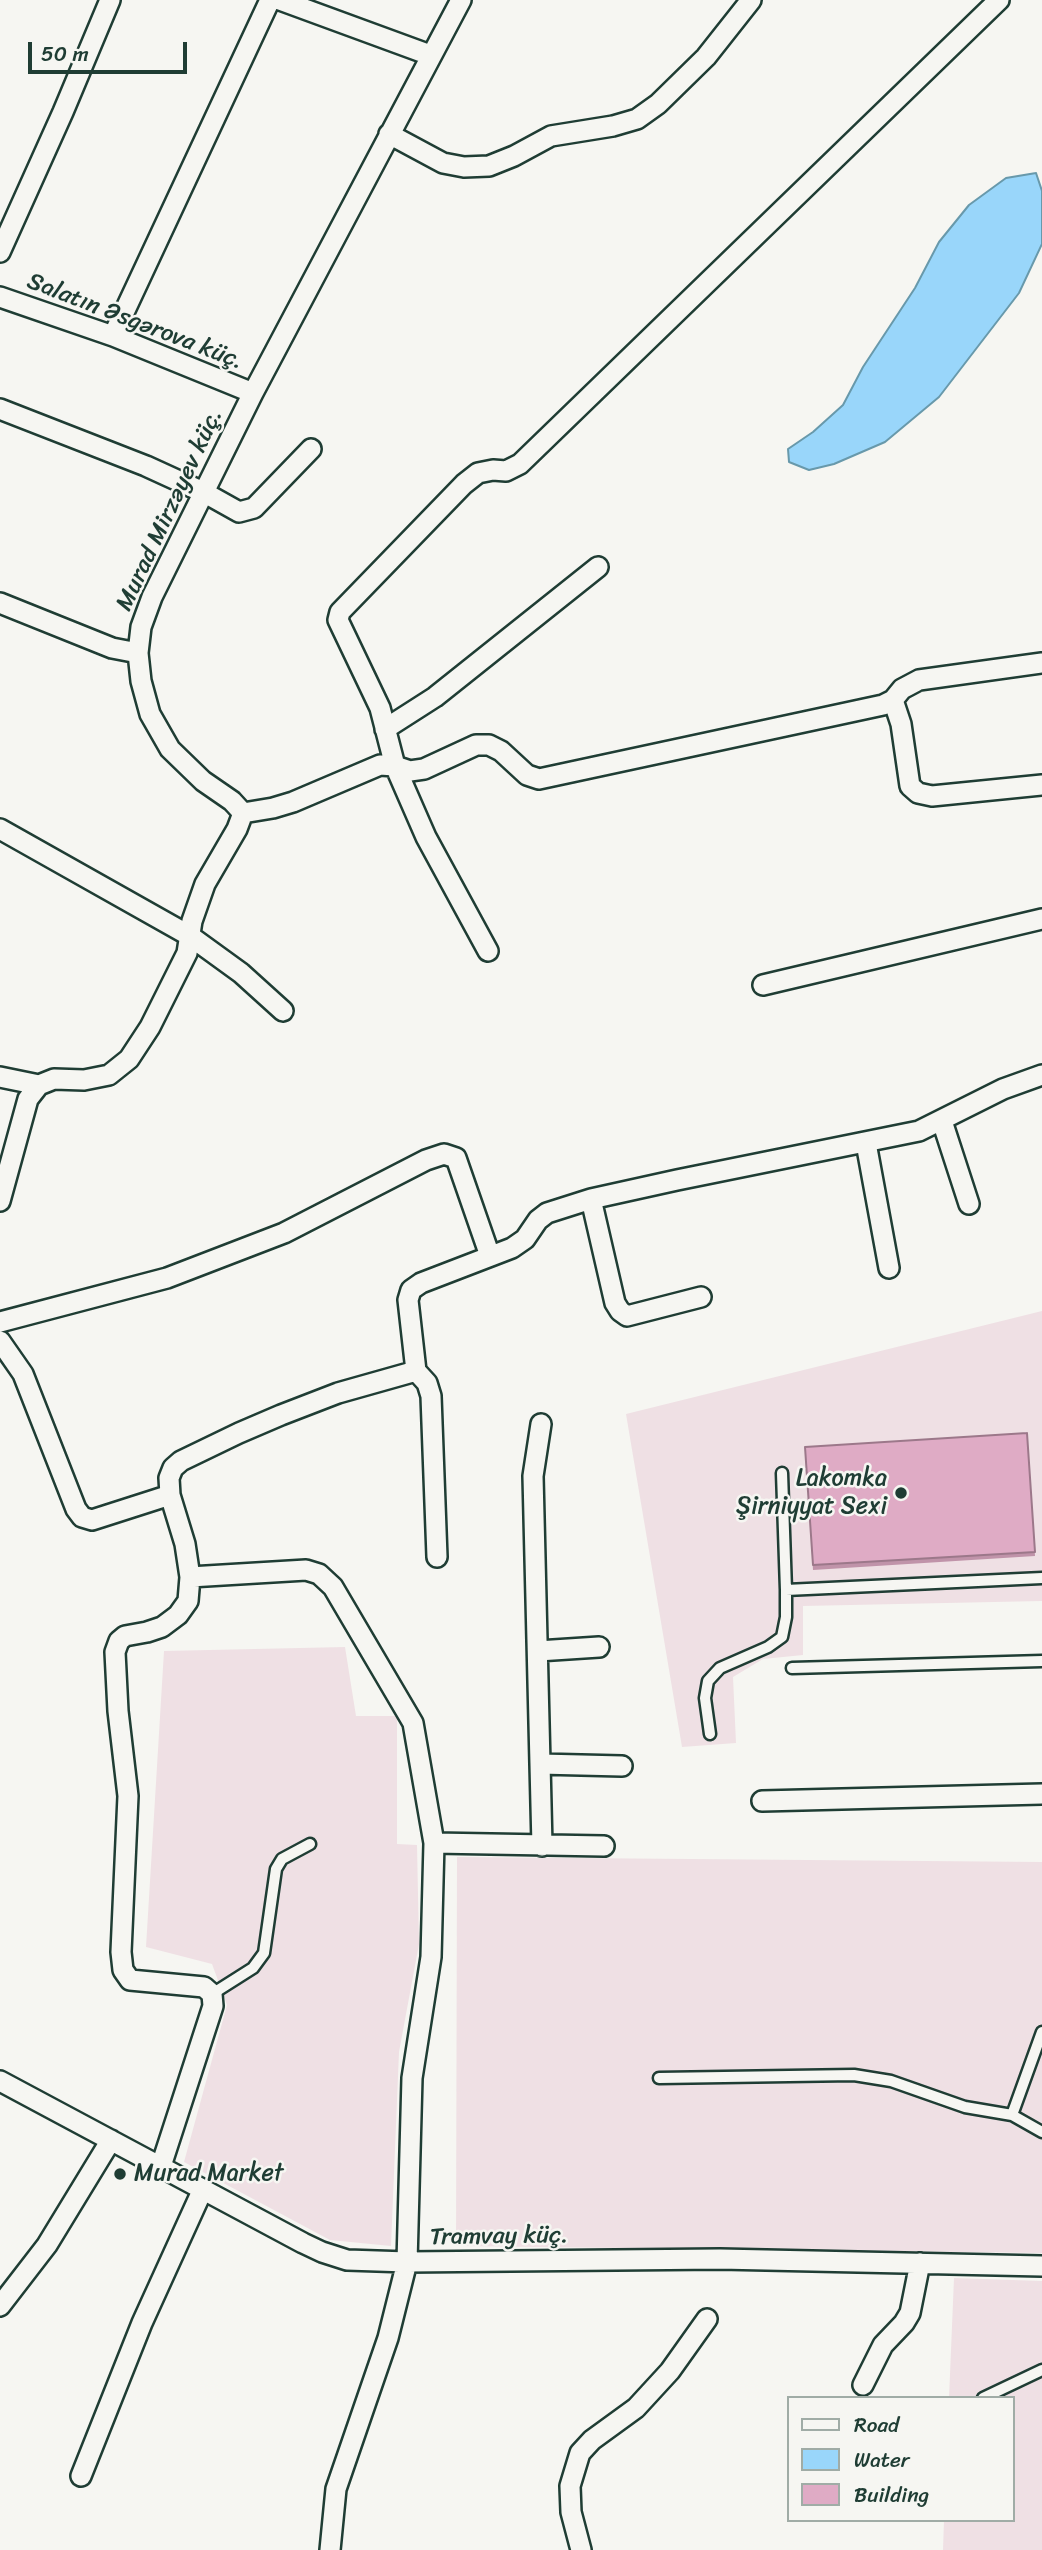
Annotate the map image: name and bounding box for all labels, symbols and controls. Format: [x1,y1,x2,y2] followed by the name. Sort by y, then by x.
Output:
[32,28,191,72] scale bar
[41,35,89,73] text: 50 m
[23,267,247,377] street label: Salatın Əsgərova küç.
[110,404,230,616] street label: Murad Mirzəyev küç.
[736,1465,887,1521] place label: Lakomka Şirniyyat Sexi
[893,1485,909,1501] marker: Lakomka Şirniyyat Sexi
[134,2160,283,2188] place label: Murad Market
[112,2166,128,2182] marker: Murad Market
[430,2221,568,2253] street label: Tramvay küç.
[786,2396,1014,2522] legend
[854,2406,899,2444] text: Road
[854,2441,909,2479] text: Water
[854,2476,929,2514] text: Building

